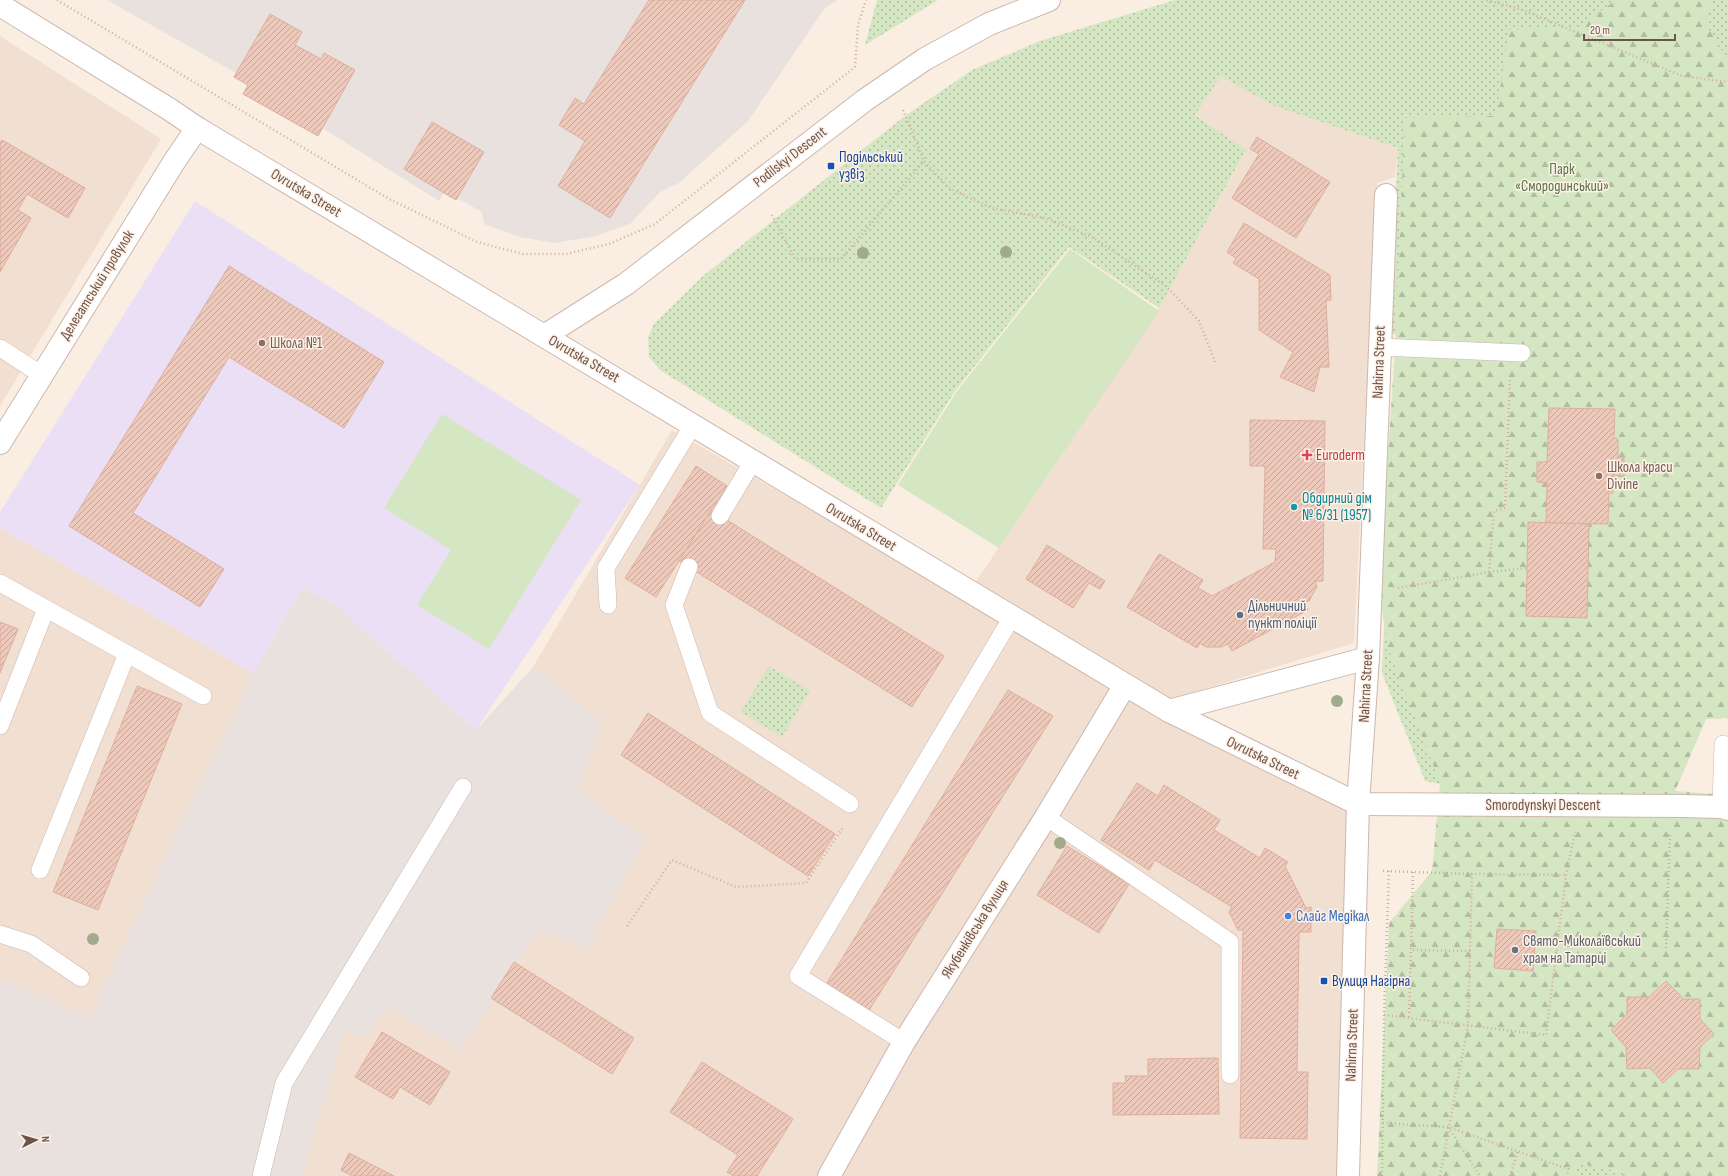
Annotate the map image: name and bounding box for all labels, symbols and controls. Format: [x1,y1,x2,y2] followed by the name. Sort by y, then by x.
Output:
[1584,16,1675,42] scale bar
[1590,23,1610,38] text: 20 m
[749,122,831,192] street label: Podilskyi Descent
[839,148,903,184] place label: Подільський узвіз
[1515,160,1609,196] park label: Парк «Смородинський»
[826,161,836,171] marker: Подільський узвіз
[267,164,345,222] street label: Ovrutska Street
[56,226,139,343] street label: Делегатський провулок
[1368,325,1390,399] street label: Nahirna Street
[545,331,623,387] street label: Ovrutska Street
[270,334,323,353] place label: Школа №1
[257,338,267,348] marker: Школа №1
[1316,446,1365,465] place label: Euroderm
[1301,449,1313,461] marker: Euroderm
[1607,458,1673,494] place label: Школа краси Divine
[1594,471,1604,481] marker: Школа краси Divine
[1302,489,1372,525] place label: Обдирний дім № 6/31 (1957)
[822,498,900,556] street label: Ovrutska Street
[1289,502,1299,512] marker: Обдирний дім № 6/31 (1957)
[1248,597,1318,633] place label: Дільничний пункт поліції
[1235,610,1245,620] marker: Дільничний пункт поліції
[1355,649,1377,723] street label: Nahirna Street
[1223,732,1303,784] street label: Ovrutska Street
[1486,796,1601,815] street label: Smorodynskyi Descent
[937,876,1013,982] street label: Якубенківська вулиця
[1296,907,1370,926] place label: Слайг Медікал
[1283,911,1293,921] marker: Слайг Медікал
[1523,932,1641,968] place label: Свято-Миколаївський храм на Татарці
[1510,945,1520,955] marker: Свято-Миколаївський храм на Татарці
[1332,972,1411,991] place label: Вулиця Нагірна
[1319,976,1329,986] marker: Вулиця Нагірна
[1341,1008,1363,1082] street label: Nahirna Street
[16,1120,56,1160] north arrow
[39,1136,52,1143] text: N

